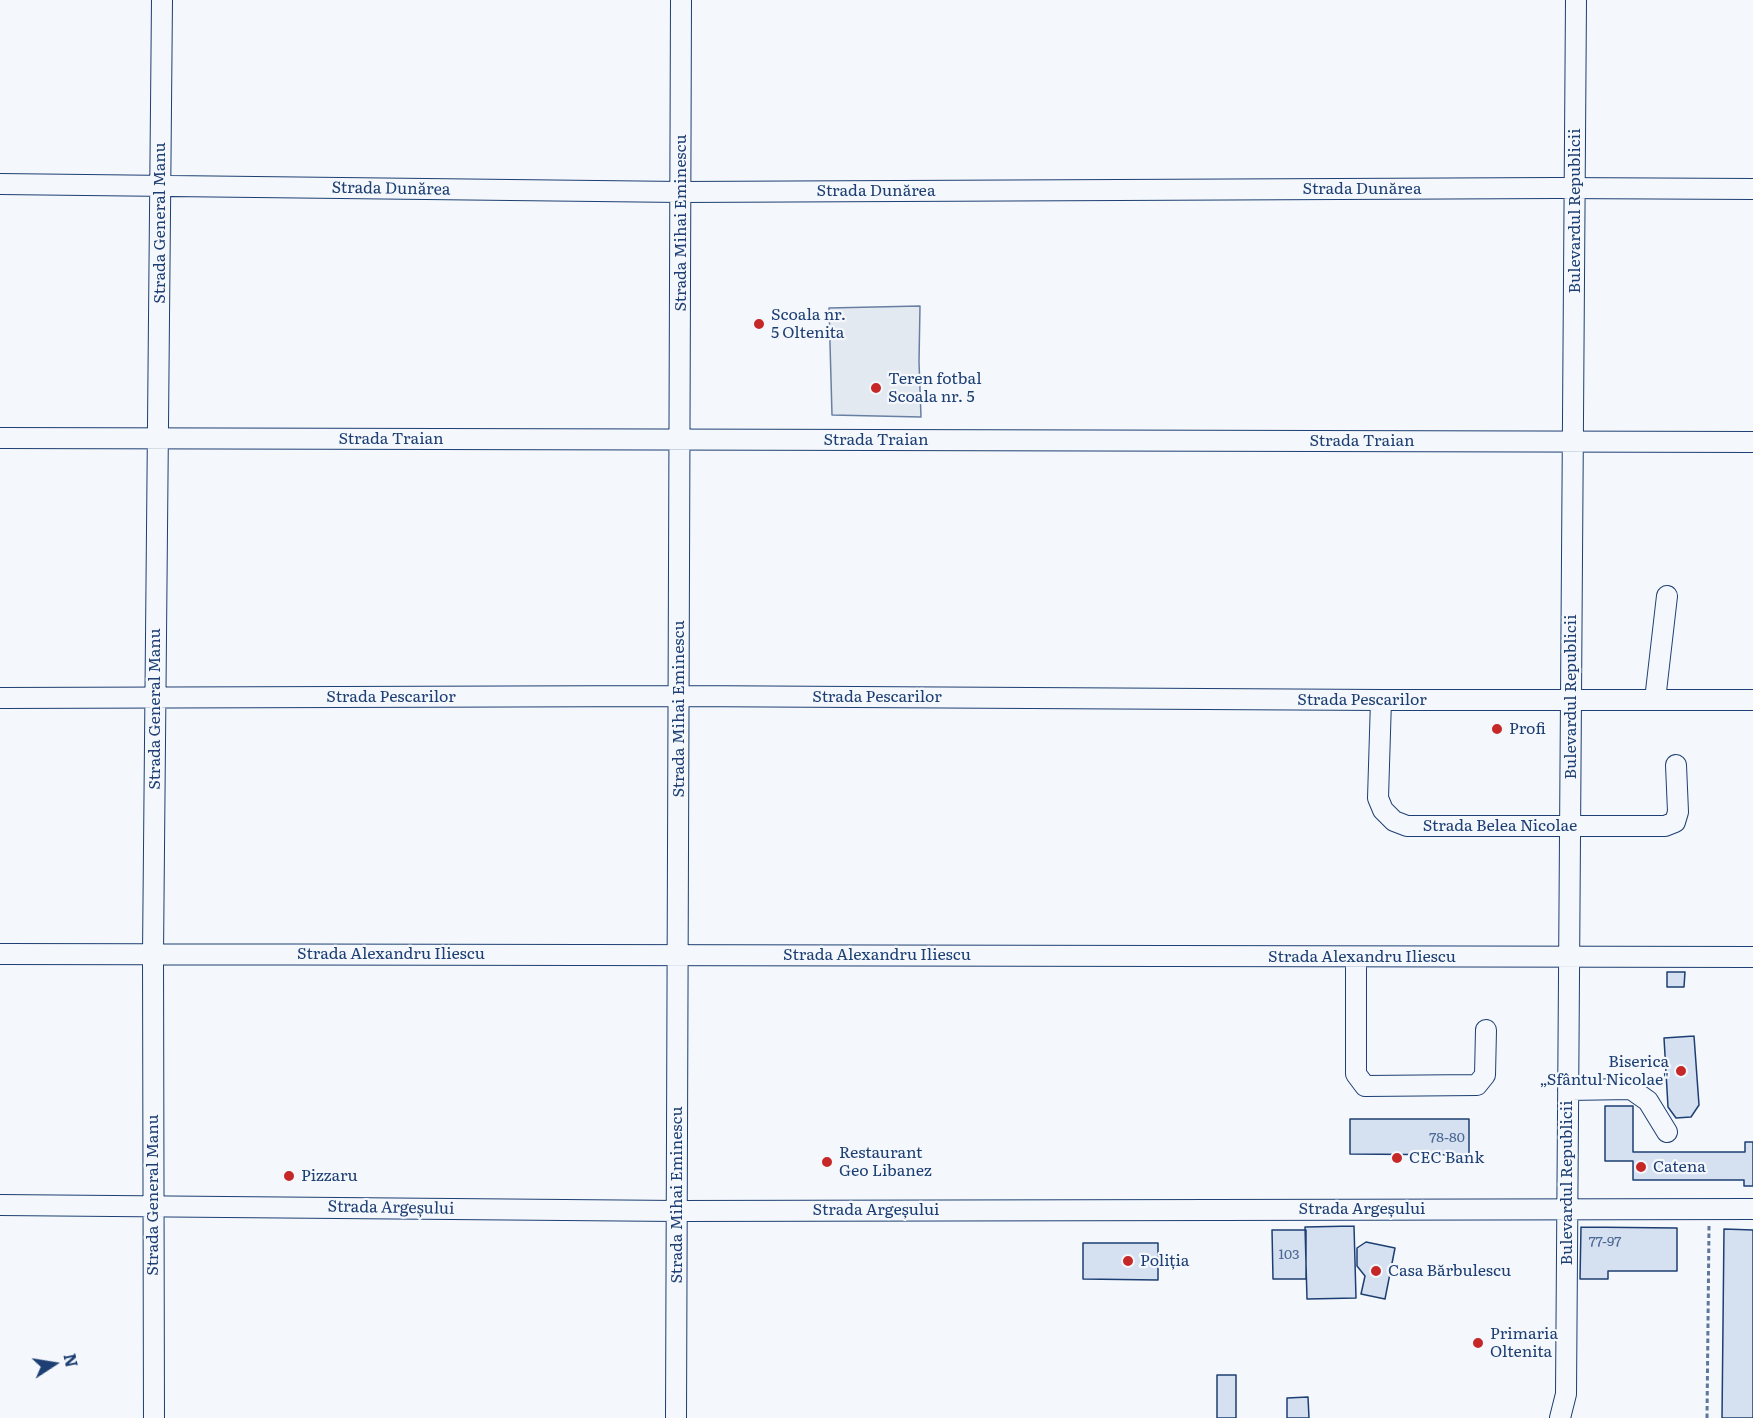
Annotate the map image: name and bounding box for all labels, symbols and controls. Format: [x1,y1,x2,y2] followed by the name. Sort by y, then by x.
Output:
[1565,128,1585,294] street label: Bulevardul Republicii
[671,134,691,312] street label: Strada Mihai Eminescu
[150,142,170,304] street label: Strada General Manu
[331,178,451,200] street label: Strada Dunărea
[1302,179,1422,199] street label: Strada Dunărea
[816,181,936,201] street label: Strada Dunărea
[771,305,846,343] place label: Scoala nr. 5 Oltenita
[752,317,766,331] marker: Scoala nr. 5 Oltenita
[888,369,982,407] place label: Teren fotbal Scoala nr. 5
[869,381,883,395] marker: Teren fotbal Scoala nr. 5
[338,429,444,449] street label: Strada Traian
[823,430,929,450] street label: Strada Traian
[1309,431,1415,451] street label: Strada Traian
[1561,614,1581,780] street label: Bulevardul Republicii
[669,620,689,798] street label: Strada Mihai Eminescu
[145,628,165,790] street label: Strada General Manu
[326,687,456,707] street label: Strada Pescarilor
[812,687,942,707] street label: Strada Pescarilor
[1297,690,1427,710] street label: Strada Pescarilor
[1509,719,1546,739] place label: Profi
[1490,722,1504,736] marker: Profi
[1423,816,1577,836] street label: Strada Belea Nicolae
[297,944,485,964] street label: Strada Alexandru Iliescu
[783,945,971,965] street label: Strada Alexandru Iliescu
[1268,947,1456,967] street label: Strada Alexandru Iliescu
[1540,1052,1669,1090] place label: Biserica „Sfântul Nicolae"
[1674,1064,1688,1078] marker: Biserica „Sfântul Nicolae"
[1557,1100,1577,1266] street label: Bulevardul Republicii
[667,1106,687,1284] street label: Strada Mihai Eminescu
[143,1114,163,1276] street label: Strada General Manu
[1429,1130,1465,1146] house number: 78-80
[839,1143,932,1181] place label: Restaurant Geo Libanez
[1409,1148,1484,1168] place label: CEC Bank
[1390,1151,1404,1165] marker: CEC Bank
[820,1155,834,1169] marker: Restaurant Geo Libanez
[1653,1157,1706,1177] place label: Catena
[1634,1160,1648,1174] marker: Catena
[301,1166,358,1186] place label: Pizzaru
[282,1169,296,1183] marker: Pizzaru
[327,1197,455,1219] street label: Strada Argeșului
[1299,1199,1425,1219] street label: Strada Argeșului
[813,1200,939,1220] street label: Strada Argeșului
[1589,1234,1621,1250] house number: 77-97
[1278,1247,1300,1263] house number: 103
[1140,1251,1189,1271] place label: Poliția
[1121,1254,1135,1268] marker: Poliția
[1388,1261,1511,1281] place label: Casa Bărbulescu
[1369,1264,1383,1278] marker: Casa Bărbulescu
[1490,1324,1558,1362] place label: Primaria Oltenita
[24,1334,84,1394] north arrow
[1471,1336,1485,1350] marker: Primaria Oltenita
[58,1351,85,1369] text: N

